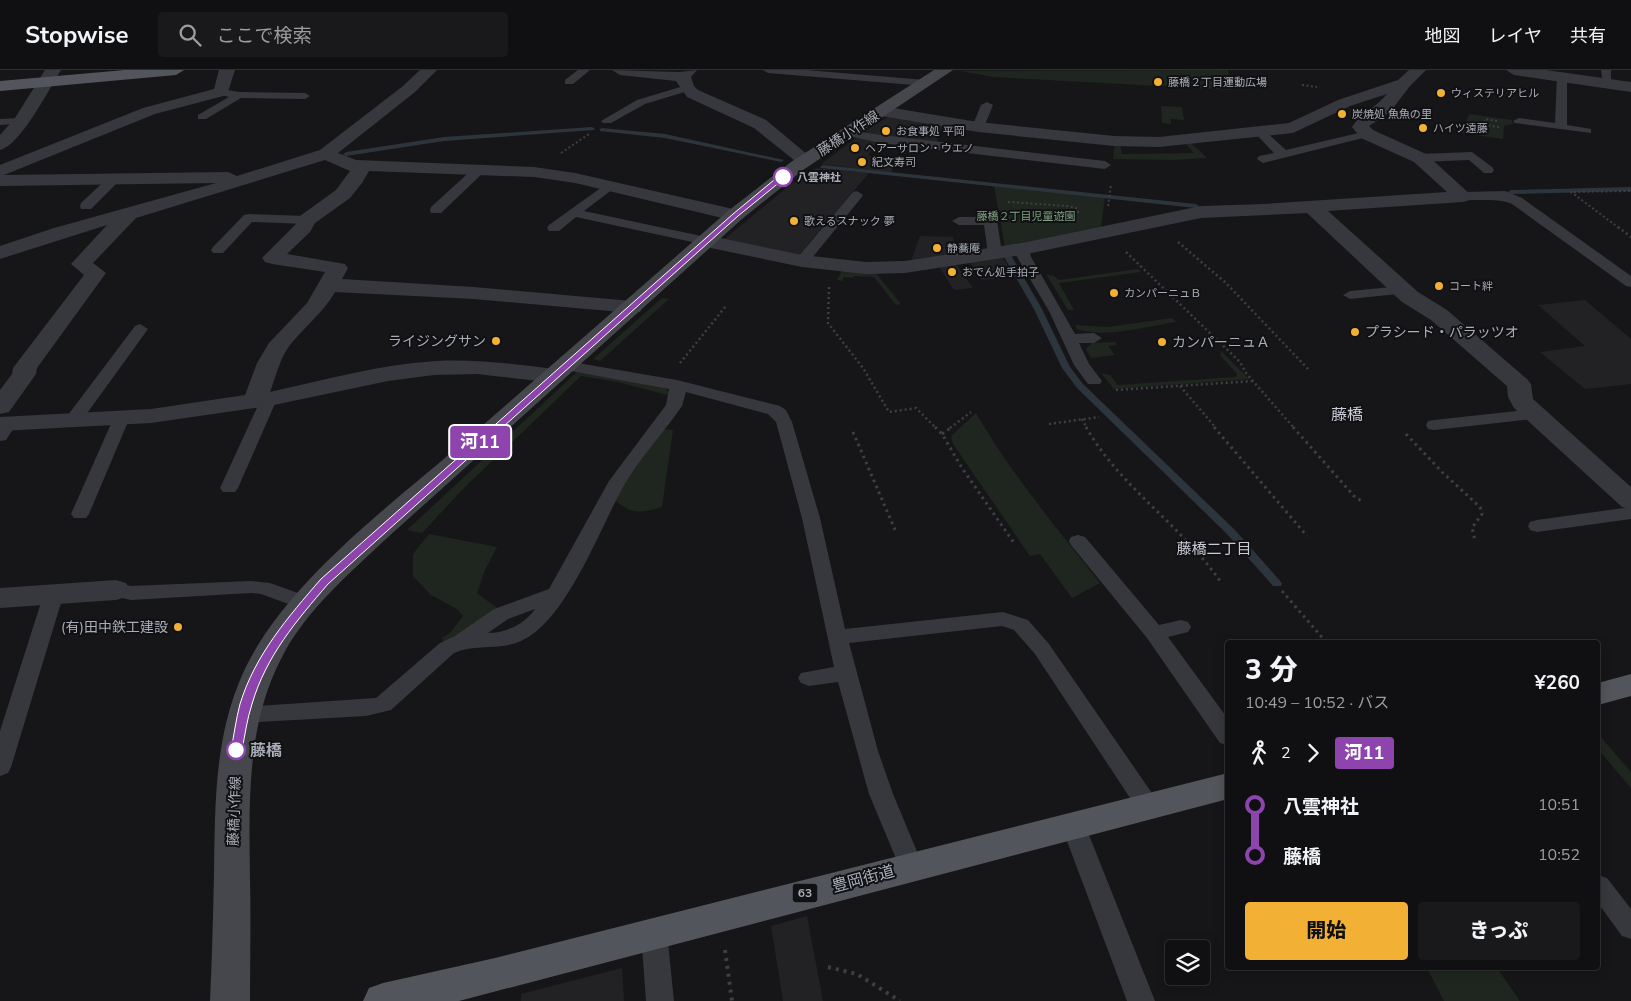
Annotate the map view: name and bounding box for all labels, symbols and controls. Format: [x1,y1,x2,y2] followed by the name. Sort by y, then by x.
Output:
[158,12,508,57] search box
[25,19,128,51] text: Stopwise
[176,21,204,49] icon: search
[216,23,311,49] text: ここで検索
[1425,24,1461,48] text: 地図
[1489,24,1542,48] text: レイヤ
[1570,24,1606,48] text: 共有
[1168,75,1267,90] place label: 藤橋２丁目運動広場
[1152,76,1164,88] marker: 藤橋２丁目運動広場
[1451,86,1539,101] place label: ウィステリアヒル
[1435,87,1447,99] marker: ウィステリアヒル
[814,106,883,160] street label: 藤橋小作線
[1352,107,1432,122] place label: 炭焼処 魚魚の里
[1336,108,1348,120] marker: 炭焼処 魚魚の里
[1433,121,1488,136] place label: ハイツ遠藤
[1417,122,1429,134] marker: ハイツ遠藤
[896,124,965,139] place label: お食事処 平岡
[880,125,892,137] marker: お食事処 平岡
[865,141,974,156] place label: ヘアーサロン・ウエノ
[849,142,861,154] marker: ヘアーサロン・ウエノ
[872,155,916,170] place label: 紀文寿司
[856,156,868,168] marker: 紀文寿司
[773,167,793,187] marker: 八雲神社
[797,170,841,185] place label: 八雲神社
[977,209,1076,224] park label: 藤橋２丁目児童遊園
[804,214,895,229] place label: 歌えるスナック 夢
[788,215,800,227] marker: 歌えるスナック 夢
[947,241,980,256] place label: 静蕎庵
[931,242,943,254] marker: 静蕎庵
[962,265,1039,280] place label: おでん処手拍子
[946,266,958,278] marker: おでん処手拍子
[1449,279,1493,294] place label: コート絆
[1433,280,1445,292] marker: コート絆
[1124,286,1201,301] place label: カンパーニュＢ
[1108,287,1120,299] marker: カンパーニュＢ
[1365,323,1519,342] place label: プラシード・パラッツオ
[1349,326,1361,338] marker: プラシード・パラッツオ
[388,332,486,351] place label: ライジングサン
[1172,333,1270,352] place label: カンパーニュＡ
[490,335,502,347] marker: ライジングサン
[1156,336,1168,348] marker: カンパーニュＡ
[1331,404,1363,426] district label: 藤橋
[451,426,509,458] line badge: 河11
[460,430,500,454] text: 河11
[1176,539,1252,559] district label: 藤橋二丁目
[61,618,168,637] place label: (有)田中鉄工建設
[172,621,184,633] marker: (有)田中鉄工建設
[1245,651,1298,689] text: 3 分
[1534,670,1580,696] text: ¥260
[1245,692,1389,714] text: 10:49 – 10:52 · バス
[1245,739,1273,767] icon: walk
[1299,739,1327,767] icon: forward
[226,740,246,760] marker: 藤橋
[250,740,282,762] place label: 藤橋
[1345,741,1384,765] text: 河11
[1281,742,1291,764] text: 2
[224,776,245,846] street label: 藤橋小作線
[1283,794,1359,820] text: 八雲神社
[1538,794,1580,816] text: 10:51
[1283,844,1321,870] text: 藤橋
[1538,844,1580,866] text: 10:52
[829,860,897,898] street label: 豊岡街道
[792,884,818,902] road number: 63
[1245,902,1408,960] button: 開始
[1418,902,1580,960] button: きっぷ
[1165,940,1210,985] map controls
[1165,940,1210,985] button: layers

